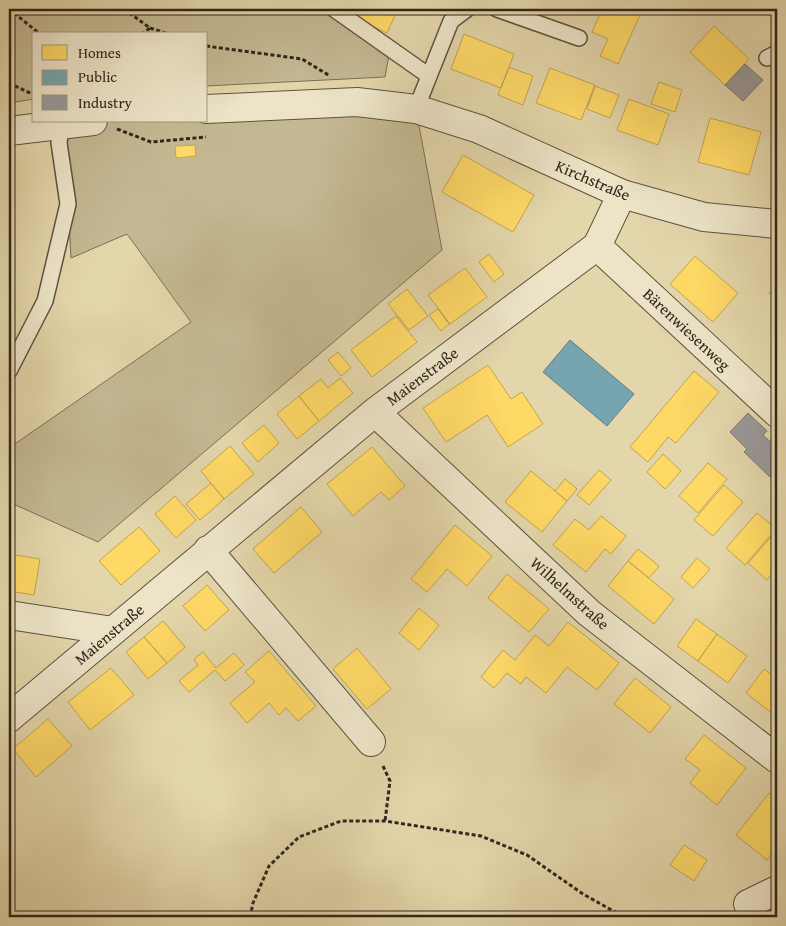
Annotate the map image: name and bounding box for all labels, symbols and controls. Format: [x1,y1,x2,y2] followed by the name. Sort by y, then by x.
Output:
[32,32,208,122] legend
[78,42,121,63] text: Homes
[78,66,117,87] text: Public
[78,92,133,113] text: Industry
[552,154,634,206] street label: Kirchstraße
[638,282,736,376] street label: Bärenwiesenweg
[381,341,463,411] street label: Maienstraße
[525,551,615,635] street label: Wilhelmstraße
[69,598,149,670] street label: Maienstraße

